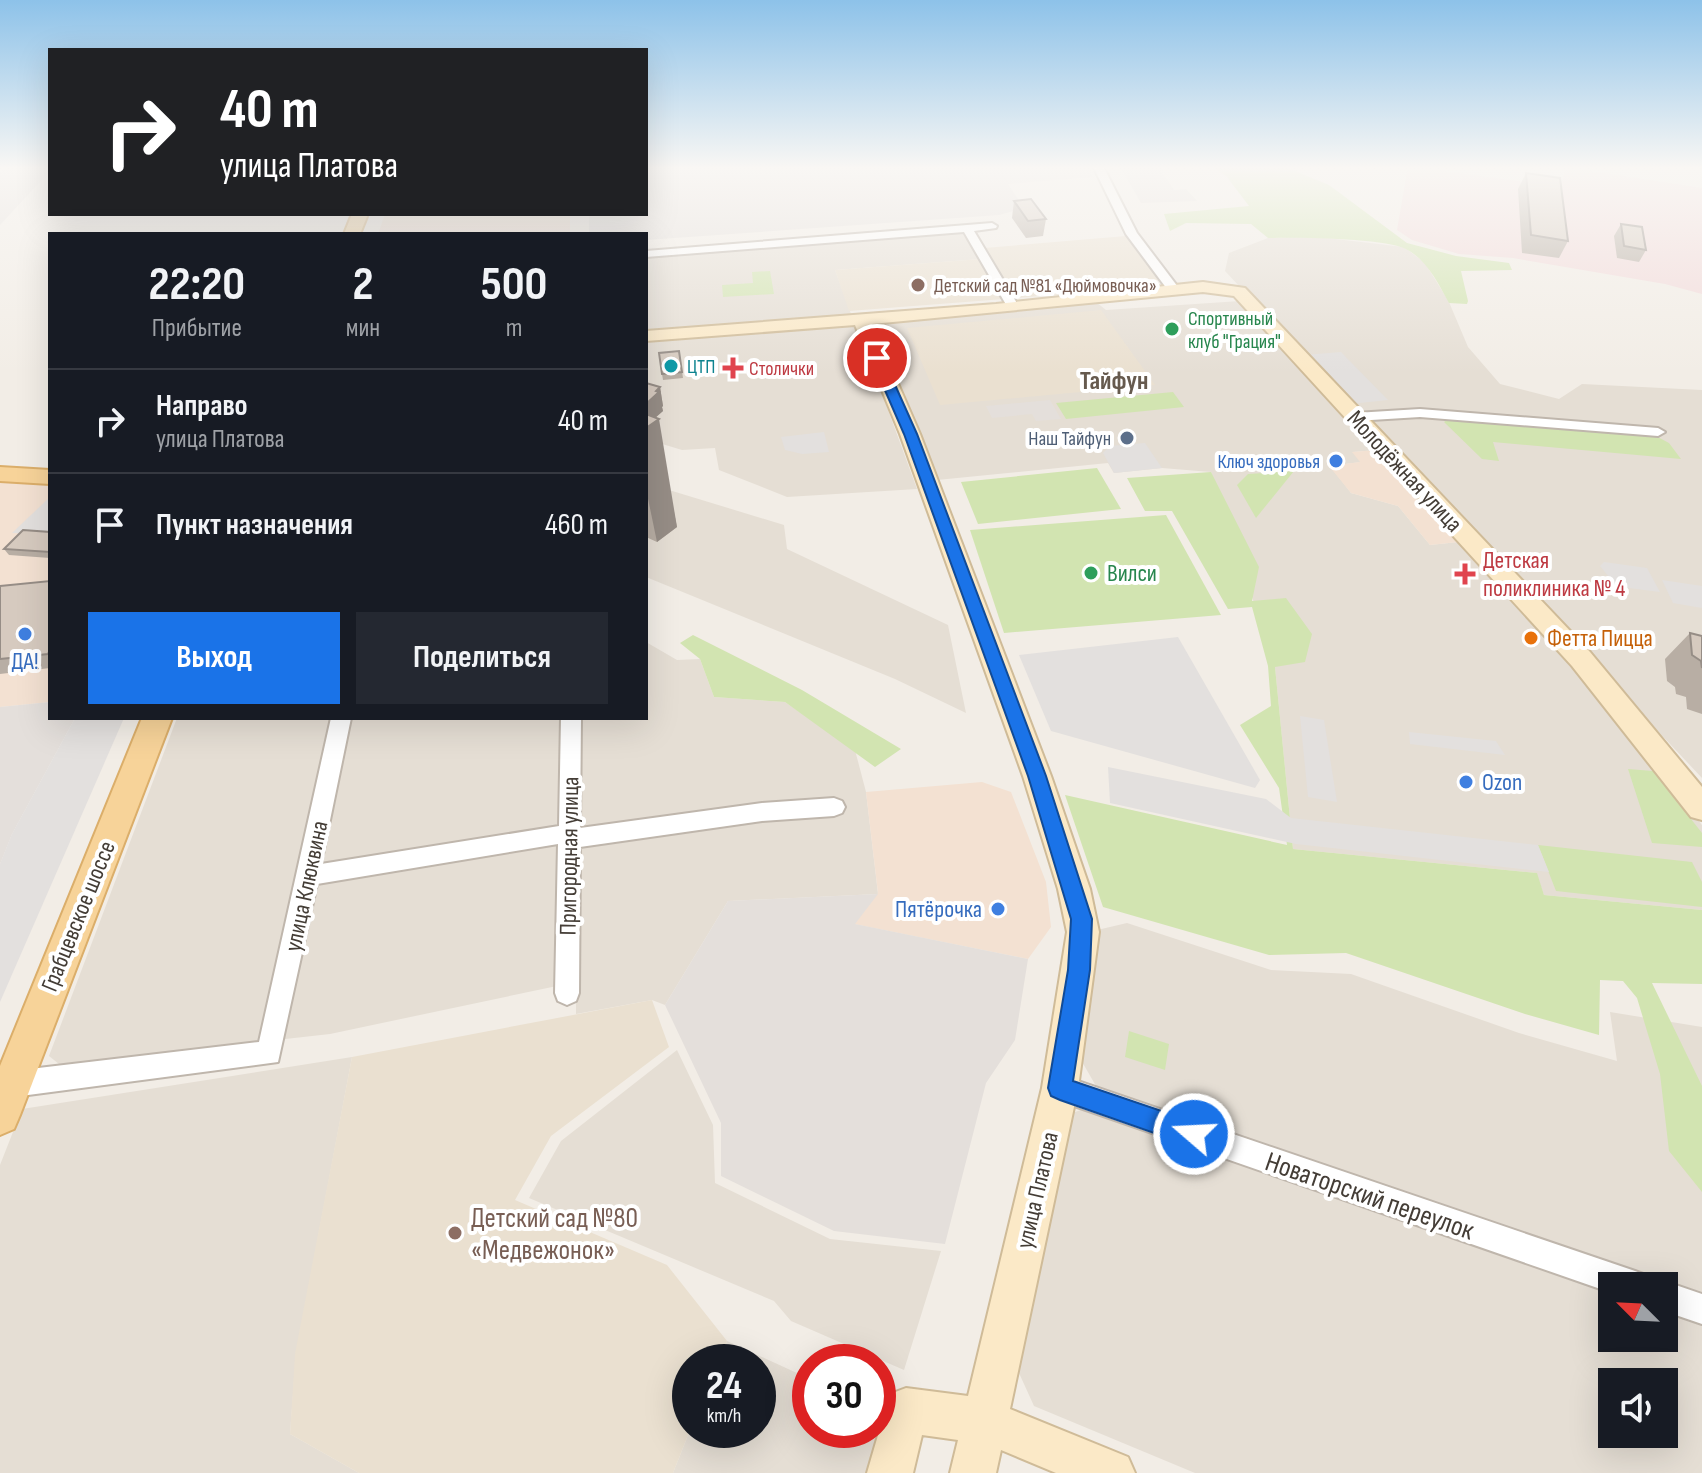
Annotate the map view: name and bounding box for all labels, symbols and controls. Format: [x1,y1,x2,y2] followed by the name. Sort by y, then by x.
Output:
[220,77,319,144] text: 40 m
[88,80,192,184] icon: right
[220,145,398,188] text: улица Платова
[149,256,245,313] text: 22:20
[352,256,373,313] text: 2
[481,256,547,313] text: 500
[934,274,1157,298] place label: Детский сад №81 «Дюймовочка»
[909,276,927,294] marker: Детский сад №81 «Дюймовочка»
[1188,307,1281,354] place label: Спортивный клуб "Грация"
[152,313,242,344] text: Прибытие
[346,313,380,344] text: мин
[506,313,522,344] text: m
[1163,320,1181,338] marker: Спортивный клуб "Грация"
[843,324,911,392] pin
[855,336,899,380] icon: arrive
[687,355,715,379] place label: ЦТП
[662,357,680,375] marker: ЦТП
[749,357,814,381] place label: Столички
[724,359,742,377] marker: Столички
[1080,366,1148,397] district label: Тайфун
[156,388,248,424] text: Направо
[88,399,132,443] icon: right
[558,403,608,439] text: 40 m
[1341,404,1468,538] street label: Молодёжная улица
[156,424,285,455] text: улица Платова
[1028,427,1111,451] place label: Наш Тайфун
[1118,429,1136,447] marker: Наш Тайфун
[1218,450,1320,474] place label: Ключ здоровья
[1327,452,1345,470] marker: Ключ здоровья
[88,503,132,547] icon: arrive
[156,507,353,543] text: Пункт назначения
[545,507,608,543] text: 460 m
[1483,546,1625,603] place label: Детская поликлиника № 4
[1107,559,1157,588] place label: Вилси
[1454,563,1476,585] marker: Детская поликлиника № 4
[1082,564,1100,582] marker: Вилси
[88,612,340,704] button: Выход
[356,612,608,704] button: Поделиться
[1547,624,1653,653] place label: Фетта Пицца
[16,625,34,643] marker: ДА!
[1522,629,1540,647] marker: Фетта Пицца
[12,647,38,676] place label: ДА!
[1482,768,1522,797] place label: Ozon
[1457,773,1475,791] marker: Ozon
[554,776,585,936] street label: Пригородная улица
[278,818,334,954] street label: улица Клюквина
[35,837,122,996] street label: Грабцевское шоссе
[895,895,982,924] place label: Пятёрочка
[989,900,1007,918] marker: Пятёрочка
[1152,1092,1236,1176] position arrow
[1010,1129,1065,1251] street label: улица Платова
[1261,1145,1479,1248] street label: Новаторский переулок
[471,1202,638,1267] place label: Детский сад №80 «Медвежонок»
[446,1224,464,1242] marker: Детский сад №80 «Медвежонок»
[1598,1272,1678,1352] north arrow
[1598,1272,1678,1448] map controls
[792,1344,896,1448] speed limit sign: 30
[706,1362,742,1410] text: 24
[1598,1368,1678,1448] button: sound
[707,1404,741,1428] text: km/h

